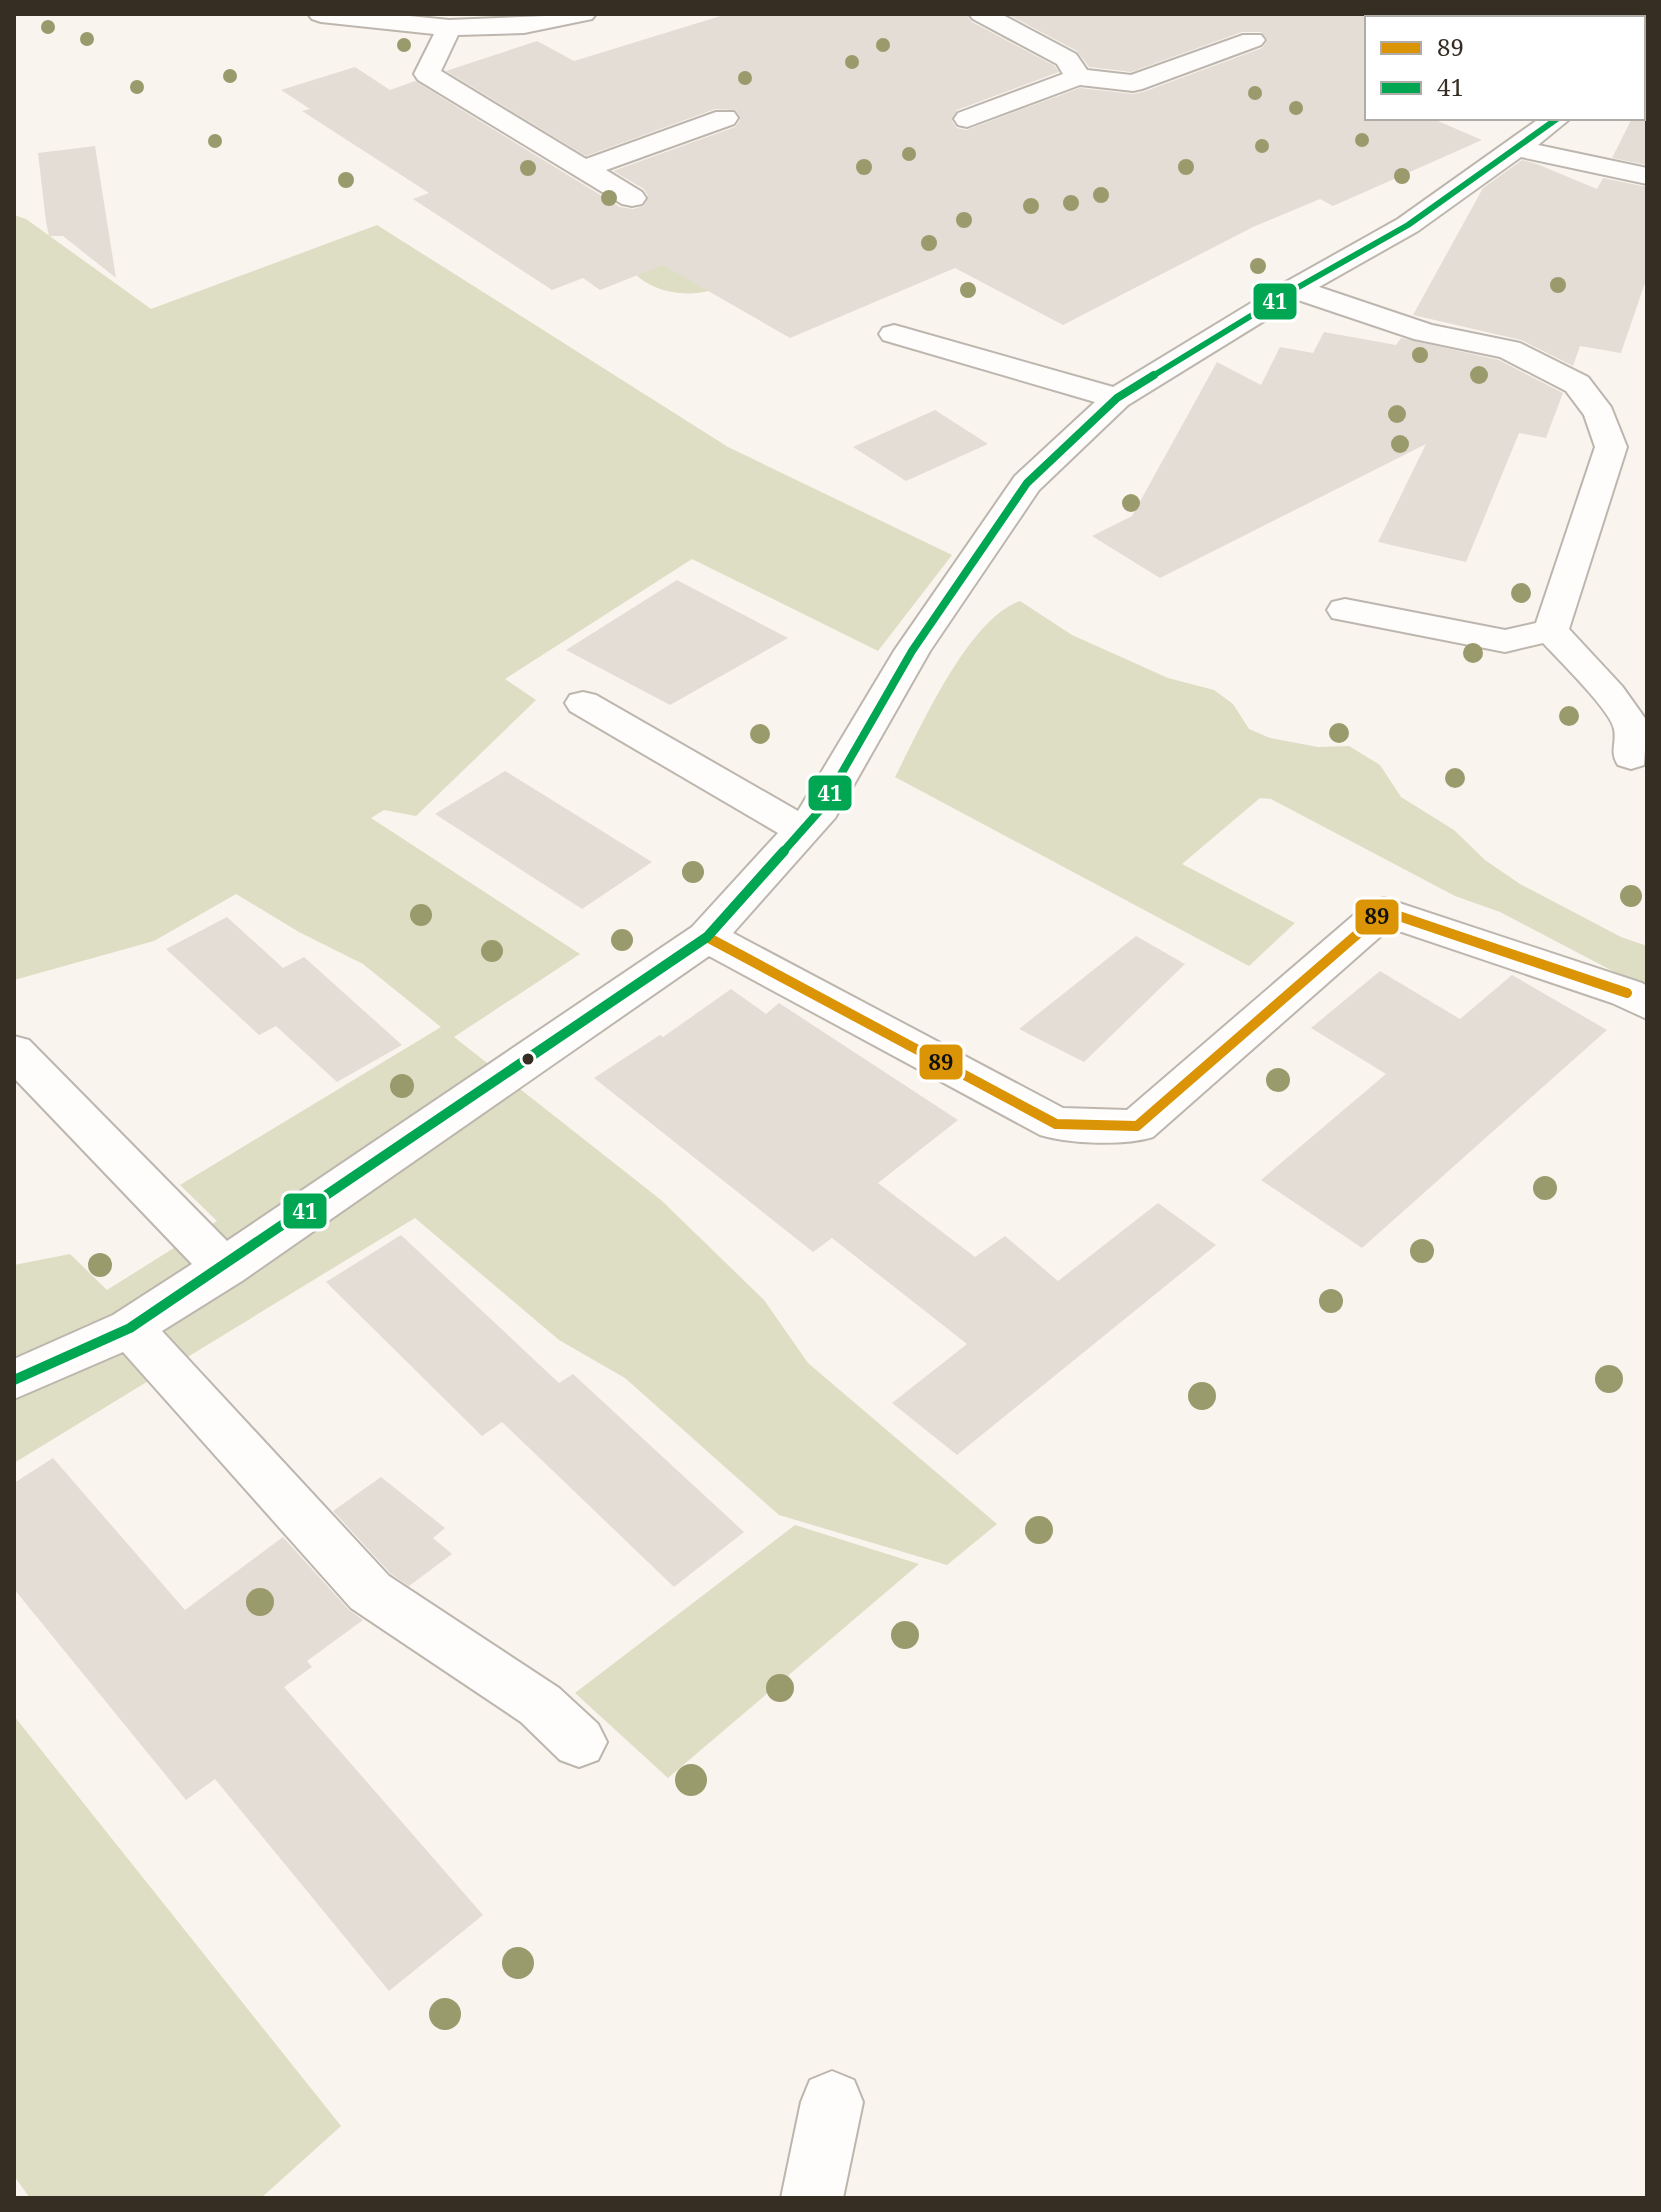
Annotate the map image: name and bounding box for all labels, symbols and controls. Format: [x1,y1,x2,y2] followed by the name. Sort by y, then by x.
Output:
[1365,16,1645,120] legend
[1437,30,1464,63] text: 89
[1437,70,1464,103] text: 41
[1252,282,1298,321] line badge: 41
[1263,285,1287,315] text: 41
[807,774,853,812] line badge: 41
[818,777,842,807] text: 41
[1354,898,1400,936] line badge: 89
[1365,900,1389,930] text: 89
[918,1043,964,1081] line badge: 89
[929,1046,953,1076] text: 89
[520,1051,536,1067] unlabelled marker
[282,1192,328,1230] line badge: 41
[293,1195,317,1225] text: 41

